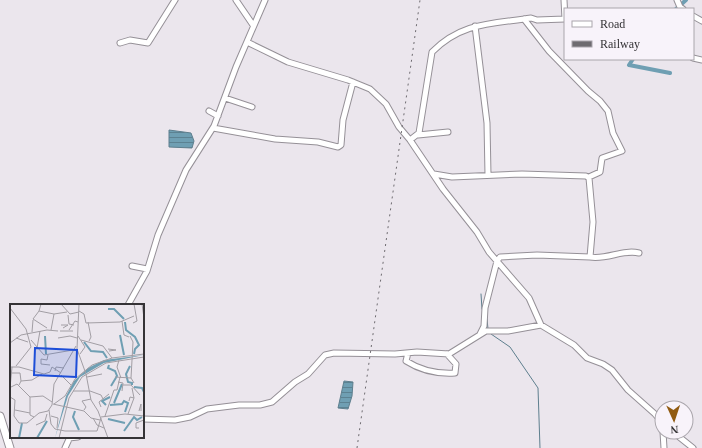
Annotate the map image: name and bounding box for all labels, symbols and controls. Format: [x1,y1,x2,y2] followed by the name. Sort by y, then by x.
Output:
[564,8,694,60] legend
[600,17,625,31] text: Road
[600,37,640,51] text: Railway
[10,304,144,438] inset map
[654,400,694,440] north arrow
[670,424,679,436] text: N

